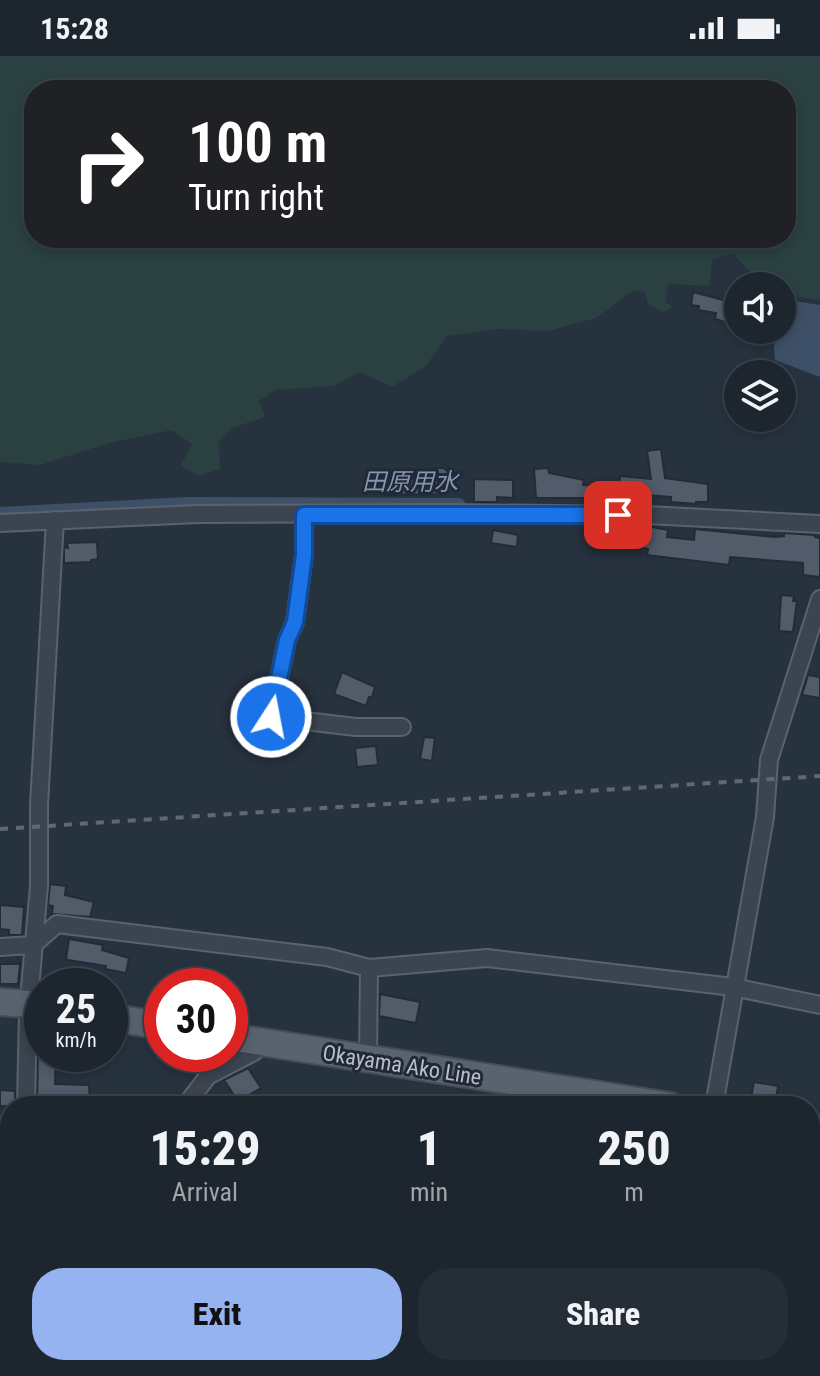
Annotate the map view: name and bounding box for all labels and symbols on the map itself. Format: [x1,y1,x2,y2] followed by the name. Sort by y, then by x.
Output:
[362,468,461,496] water label: 田原用水
[584,481,652,549] pin
[229,675,313,759] position arrow
[144,968,248,1072] speed limit sign: 30
[321,1040,483,1090] street label: Okayama Ako Line

